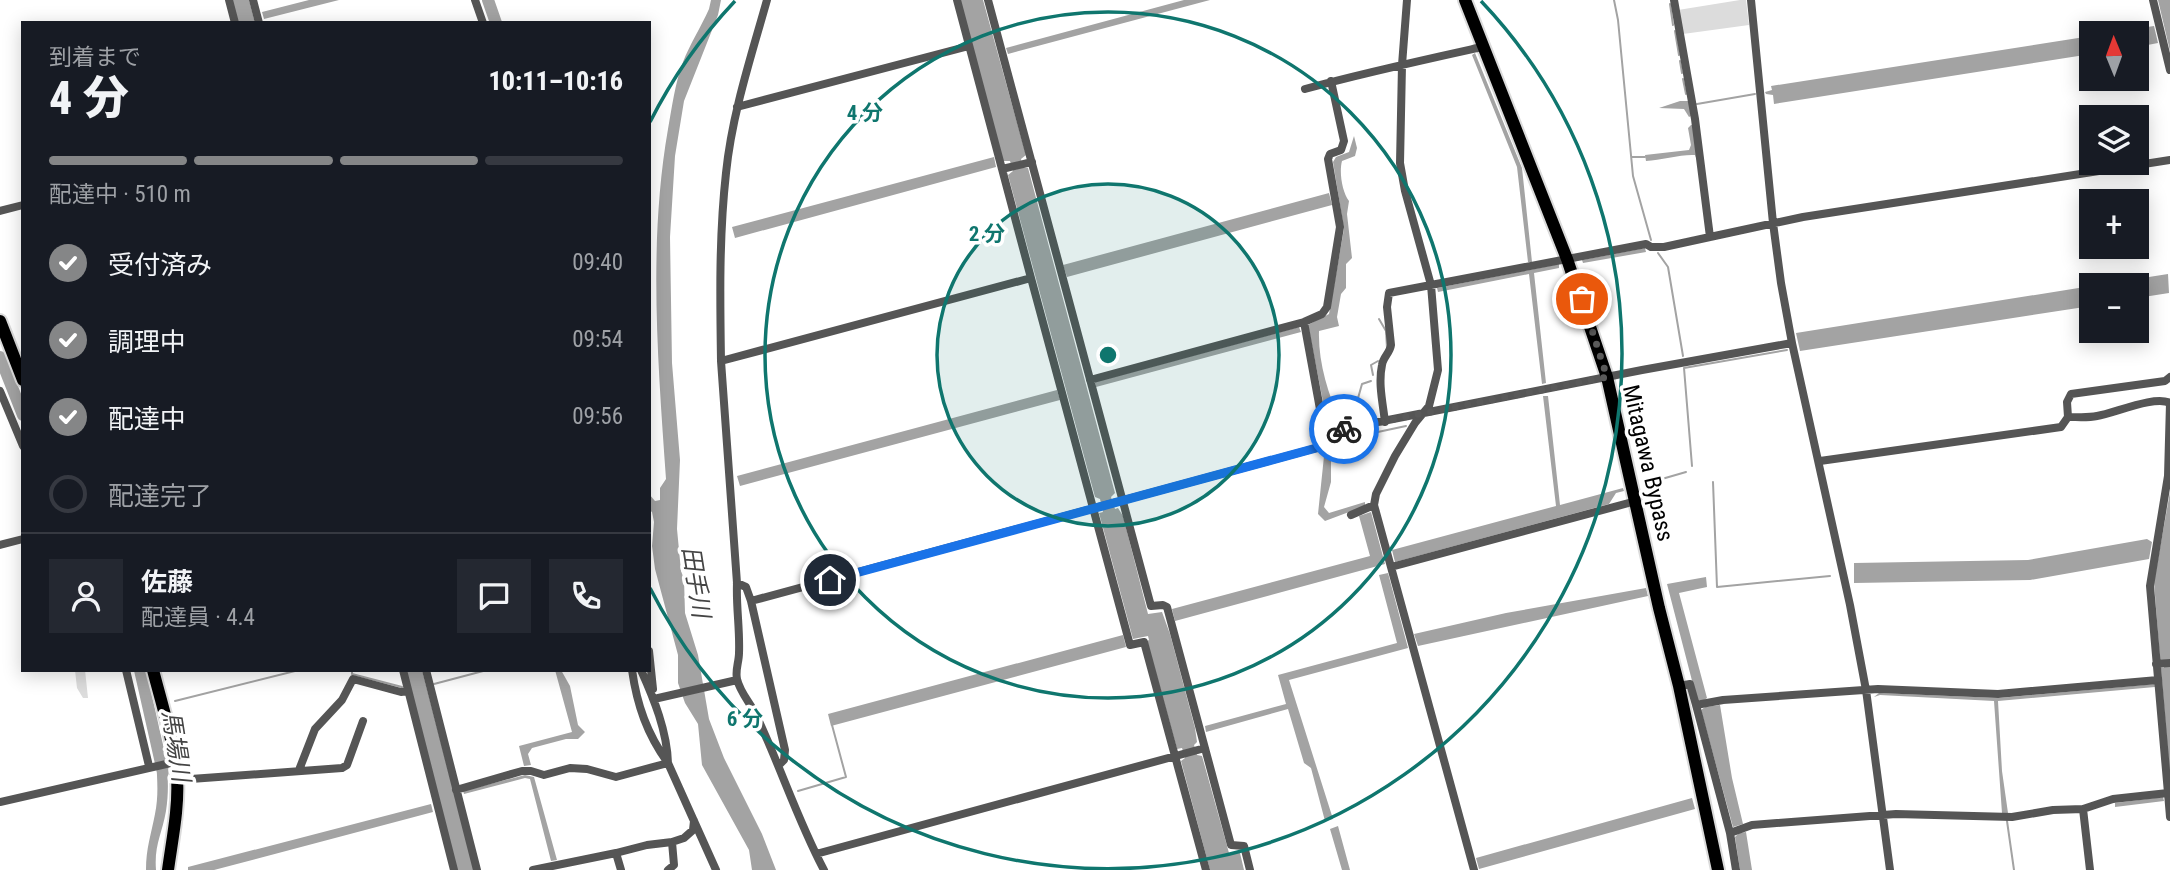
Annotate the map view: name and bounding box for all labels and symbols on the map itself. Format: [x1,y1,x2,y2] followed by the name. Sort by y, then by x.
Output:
[2079,21,2149,91] north arrow
[847,101,883,125] text: 4 分
[969,222,1005,246] text: 2 分
[1552,269,1612,329] pin
[1096,343,1120,367] centre of rings
[1617,382,1679,544] street label: Mitagawa Bypass
[1309,394,1379,464] courier
[677,544,716,623] water label: 田手川
[800,550,860,610] pin
[727,707,763,731] text: 6 分
[157,708,196,787] water label: 馬場川

